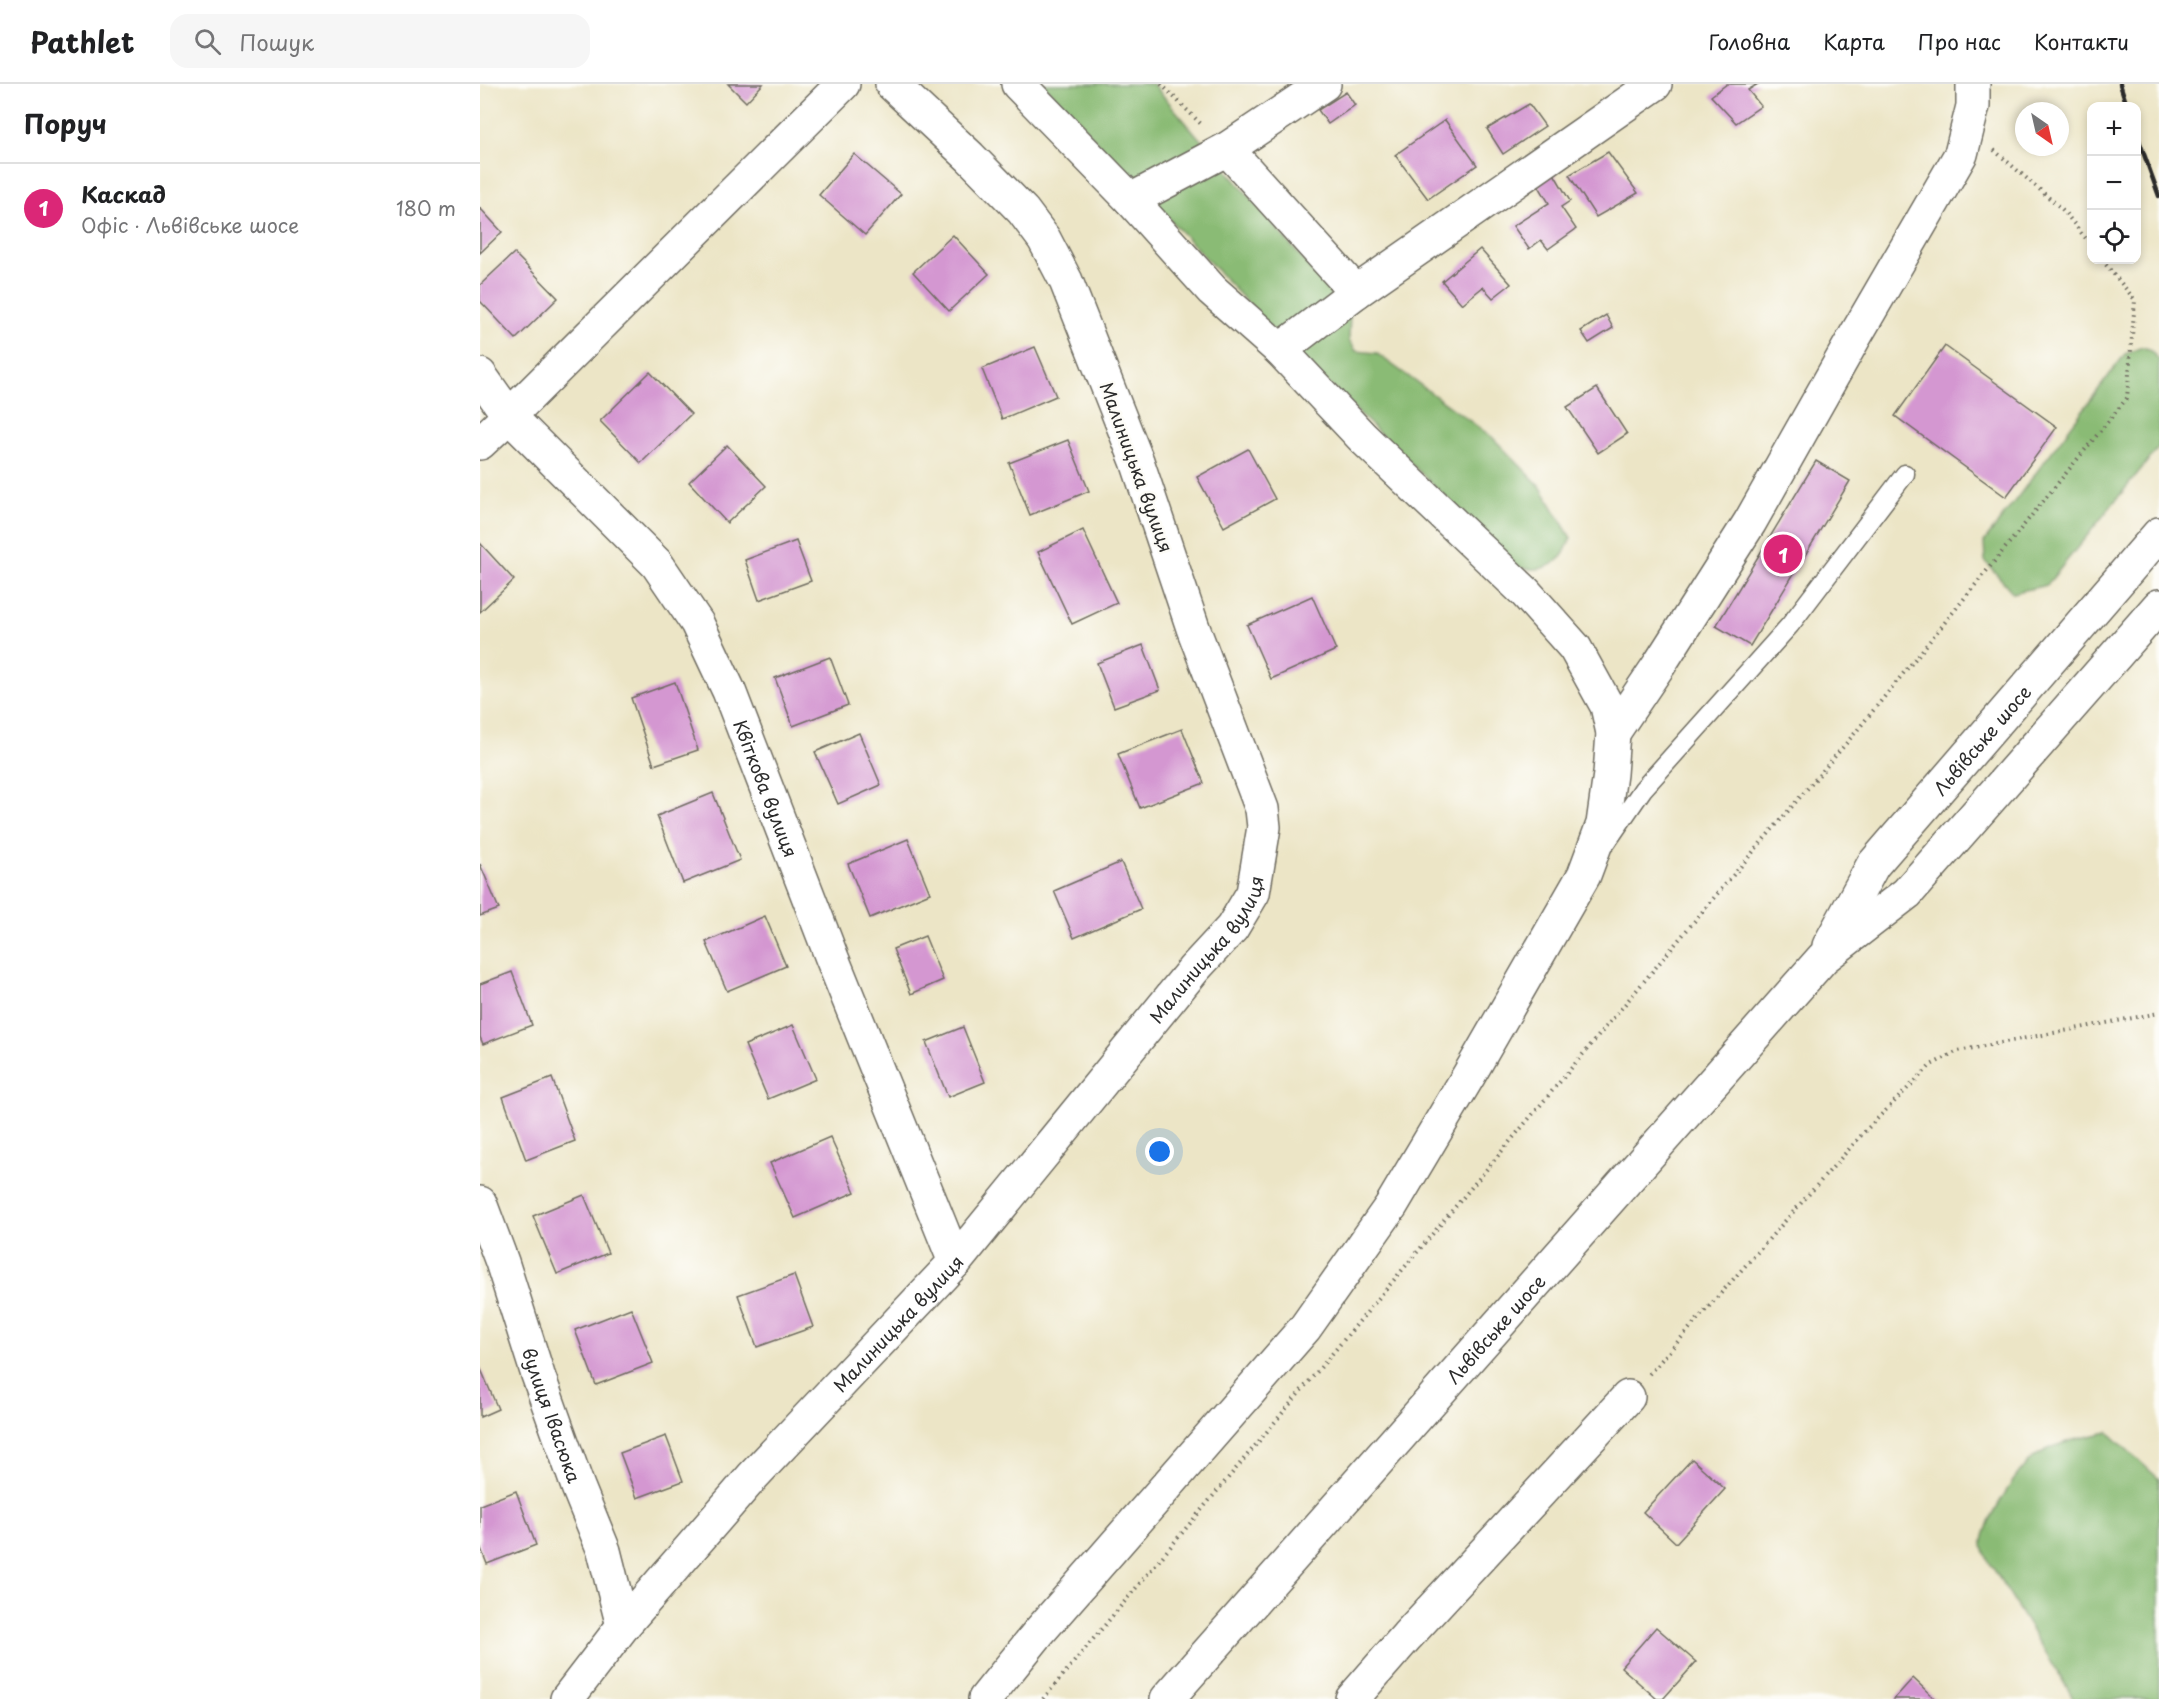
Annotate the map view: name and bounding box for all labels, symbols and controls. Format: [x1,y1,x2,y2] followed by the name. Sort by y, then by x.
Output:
[170,14,590,68] search box
[30,20,134,63] text: Pathlet
[191,25,224,58] icon: search
[239,25,314,58] text: Пошук
[1709,25,1790,57] text: Головна
[1823,25,1885,57] text: Карта
[1918,25,2001,57] text: Про нас
[2034,25,2129,57] text: Контакти
[2015,102,2069,156] north arrow
[2087,102,2141,264] map controls
[2087,102,2141,156] button: +
[24,104,107,143] text: Поруч
[2087,156,2141,210] button: −
[81,177,166,210] text: Каскад
[39,193,48,223] text: 1
[396,193,456,223] text: 180 m
[81,210,299,240] text: Офіс · Львівське шосе
[2087,210,2141,264] button: locate
[1094,378,1180,556] street label: Малиницька вулиця
[1764,532,1802,576] pin: 1
[1926,678,2037,801] street label: Львівське шосе
[728,715,805,861] street label: Квіткова вулиця
[1142,874,1269,1028] street label: Малиницька вулиця
[1145,1137,1174,1166] your location
[826,1249,969,1398] street label: Малиницька вулиця
[1439,1268,1551,1389] street label: Львівське шосе
[517,1344,589,1487] street label: вулиця Івасюка

